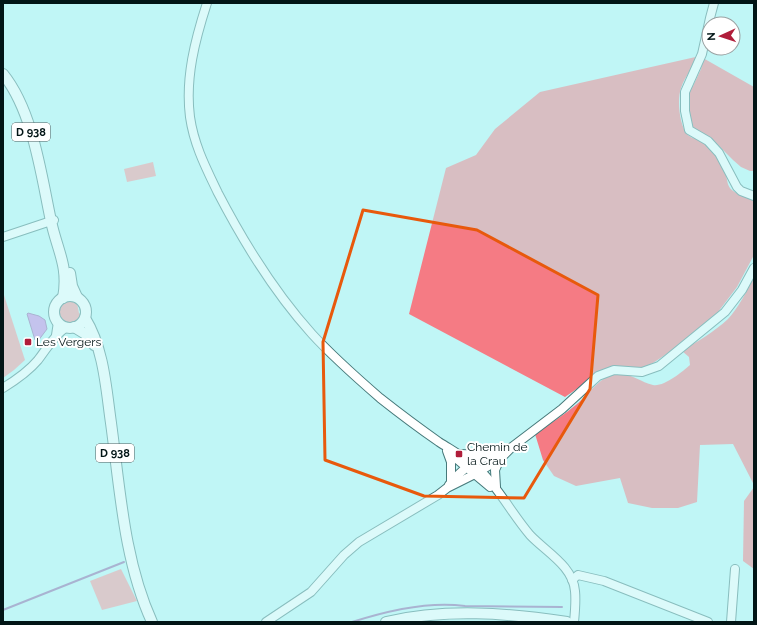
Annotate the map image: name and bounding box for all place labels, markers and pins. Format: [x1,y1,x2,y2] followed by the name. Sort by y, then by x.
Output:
[36,335,101,349] place label: Les Vergers
[23,337,33,347] marker: Les Vergers
[467,440,527,468] place label: Chemin de la Crau
[454,449,464,459] marker: Chemin de la Crau

